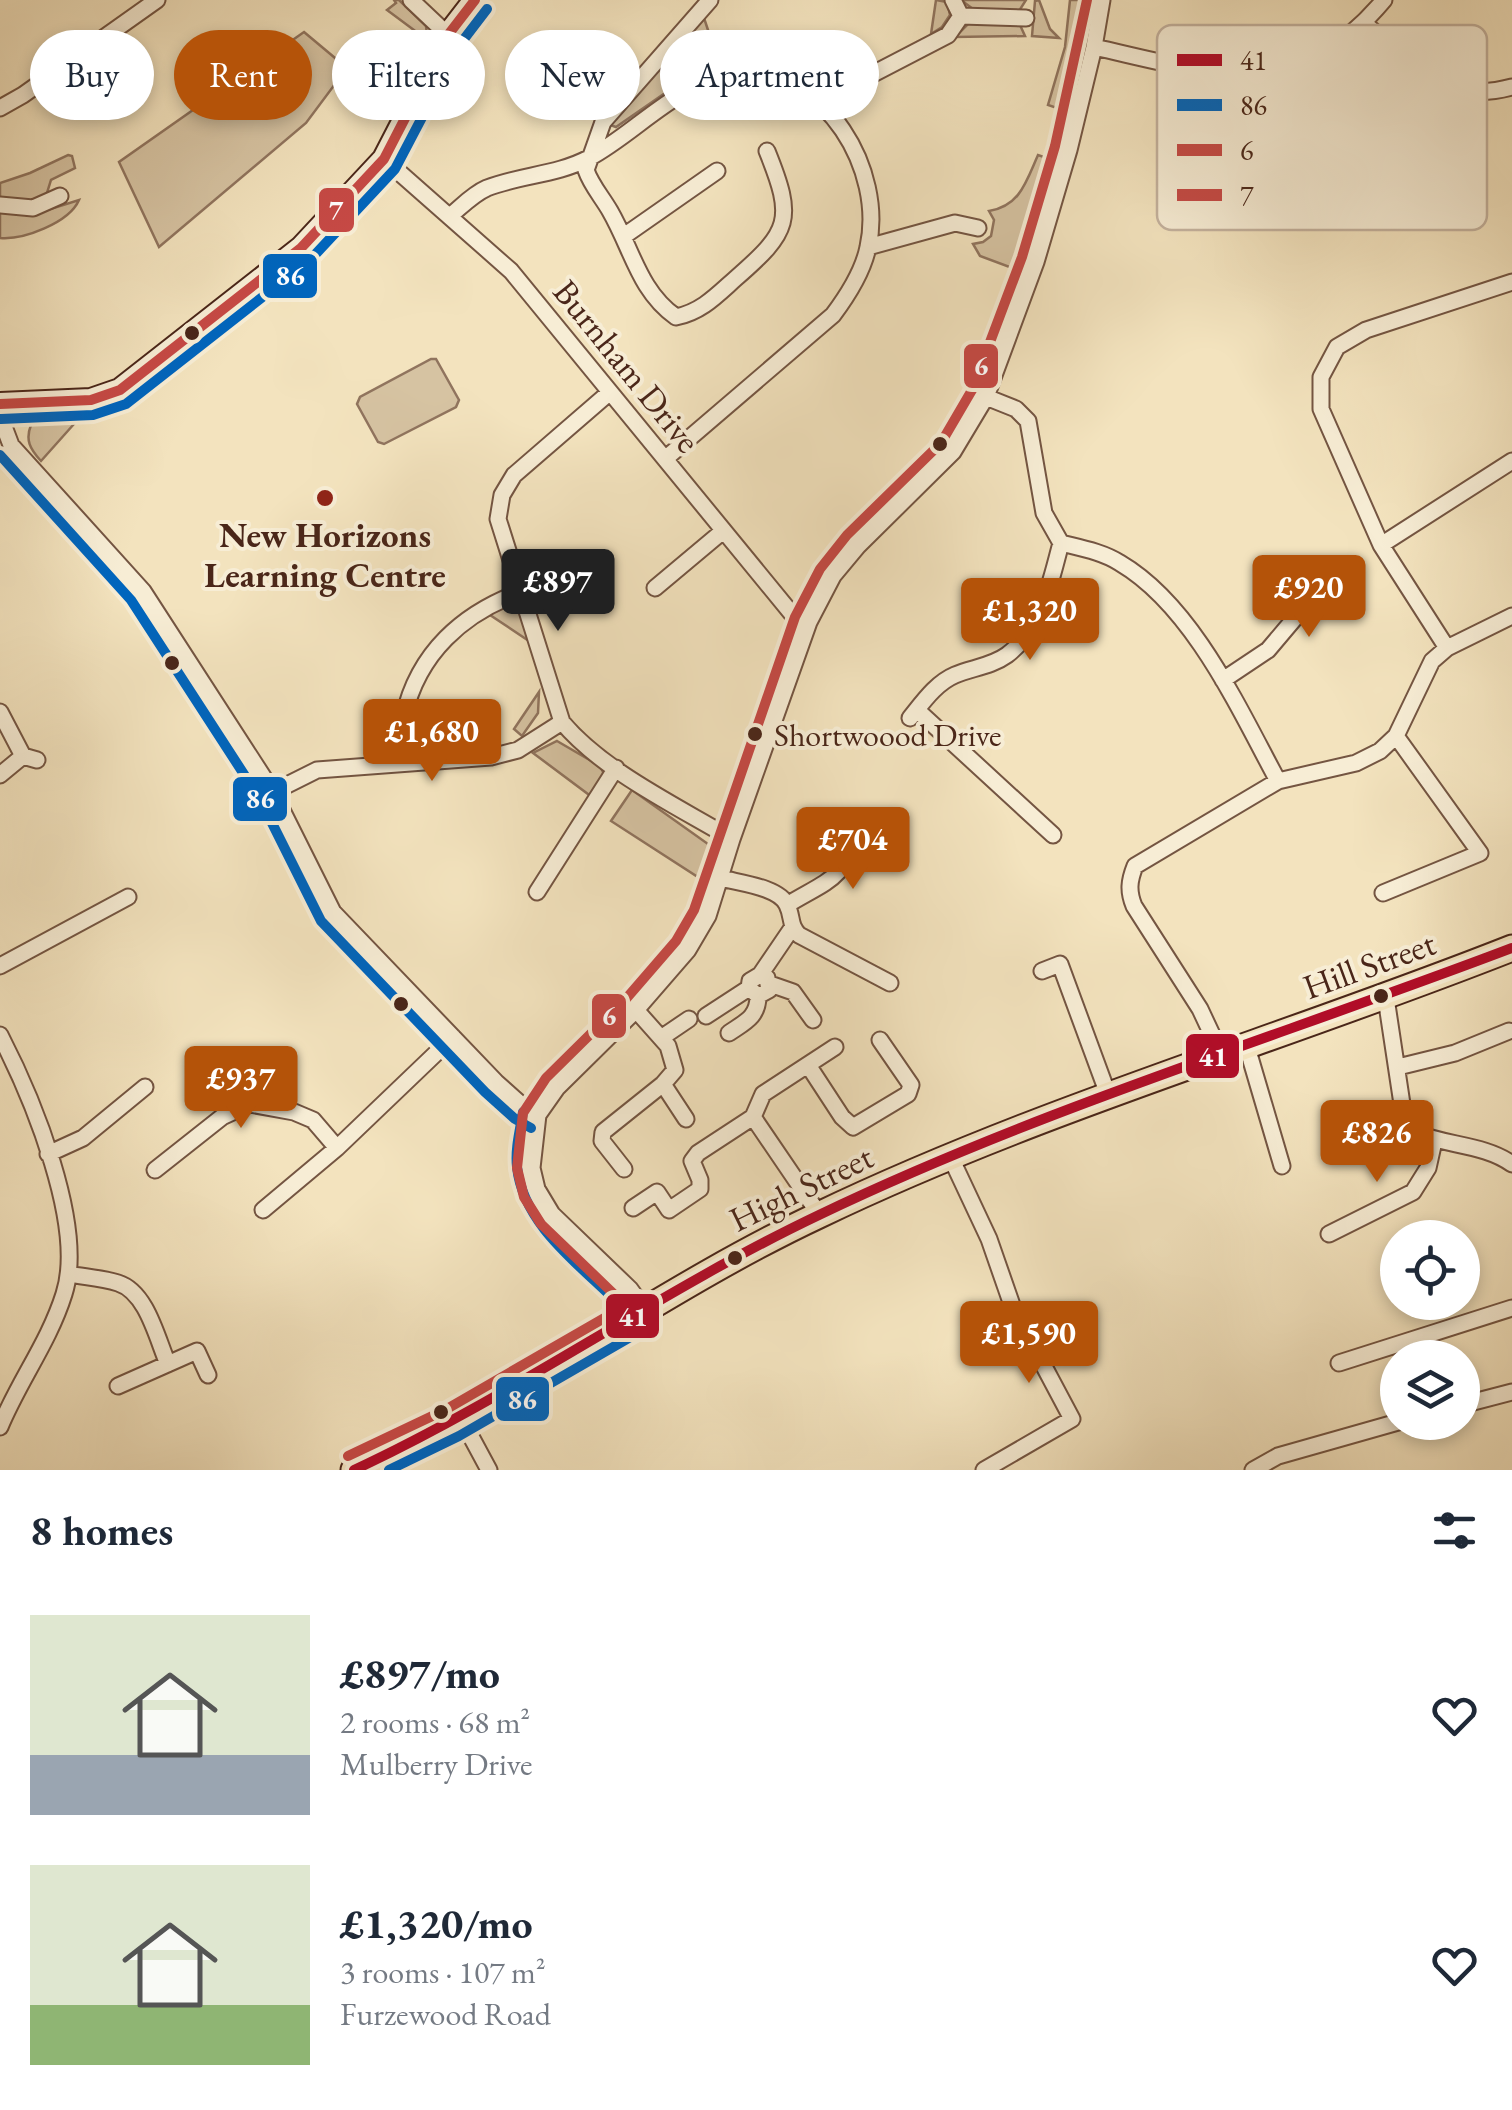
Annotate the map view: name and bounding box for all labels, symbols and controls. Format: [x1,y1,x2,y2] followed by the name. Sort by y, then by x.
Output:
[1157,25,1487,230] legend
[30,30,154,120] chip: Buy
[174,30,312,120] chip: Rent
[332,30,485,120] chip: Filters
[505,30,640,120] chip: New
[660,30,879,120] chip: Apartment
[1240,42,1267,78] text: 41
[1240,87,1267,123] text: 86
[1240,132,1253,168] text: 6
[1240,177,1254,213] text: 7
[317,186,356,234] line badge: 7
[329,192,344,228] text: 7
[261,252,319,300] line badge: 86
[275,257,305,293] text: 86
[544,270,711,462] street label: Burnham Drive
[182,323,202,343] unlabelled marker
[962,342,1000,390] line badge: 6
[974,347,989,383] text: 6
[930,434,950,454] unlabelled marker
[314,487,336,509] marker: New Horizons Learning Centre
[204,512,446,597] place label: New Horizons Learning Centre
[499,549,617,634] pin: £897
[1250,555,1368,640] pin: £920
[524,560,592,602] text: £897
[1275,566,1343,608] text: £920
[949,578,1111,663] pin: £1,320
[983,589,1077,631] text: £1,320
[162,653,182,673] unlabelled marker
[351,699,513,784] pin: £1,680
[385,710,479,752] text: £1,680
[774,714,1002,756] place label: Shortwoood Drive
[745,724,765,744] marker: Shortwoood Drive
[231,775,289,823] line badge: 86
[245,780,275,816] text: 86
[794,807,912,892] pin: £704
[819,818,887,860] text: £704
[1296,920,1441,1009] street label: Hill Street
[1371,986,1391,1006] unlabelled marker
[590,992,628,1040] line badge: 6
[391,994,411,1014] unlabelled marker
[602,997,617,1033] text: 6
[1184,1032,1241,1080] line badge: 41
[1198,1038,1228,1074] text: 41
[182,1046,300,1131] pin: £937
[207,1057,275,1099] text: £937
[1318,1100,1436,1185] pin: £826
[1343,1111,1411,1153] text: £826
[722,1134,880,1242] street label: High Street
[1380,1220,1480,1440] map controls
[1380,1220,1480,1320] button: locate
[725,1248,745,1268] unlabelled marker
[604,1292,661,1340] line badge: 41
[618,1298,648,1334] text: 41
[948,1301,1110,1386] pin: £1,590
[982,1312,1076,1354] text: £1,590
[1380,1340,1480,1440] button: layers
[494,1375,551,1423] line badge: 86
[507,1381,537,1417] text: 86
[431,1402,451,1422] unlabelled marker
[30,1503,173,1558] text: 8 homes
[1427,1503,1482,1558] icon: filters
[340,1646,500,1701] text: £897/mo
[110,1655,230,1775] icon: home
[1427,1688,1482,1743] icon: heart
[340,1701,530,1743] text: 2 rooms · 68 m²
[340,1743,532,1785] text: Mulberry Drive
[340,1896,533,1951] text: £1,320/mo
[110,1905,230,2025] icon: home
[1427,1938,1482,1993] icon: heart
[340,1951,546,1993] text: 3 rooms · 107 m²
[340,1993,551,2035] text: Furzewood Road

